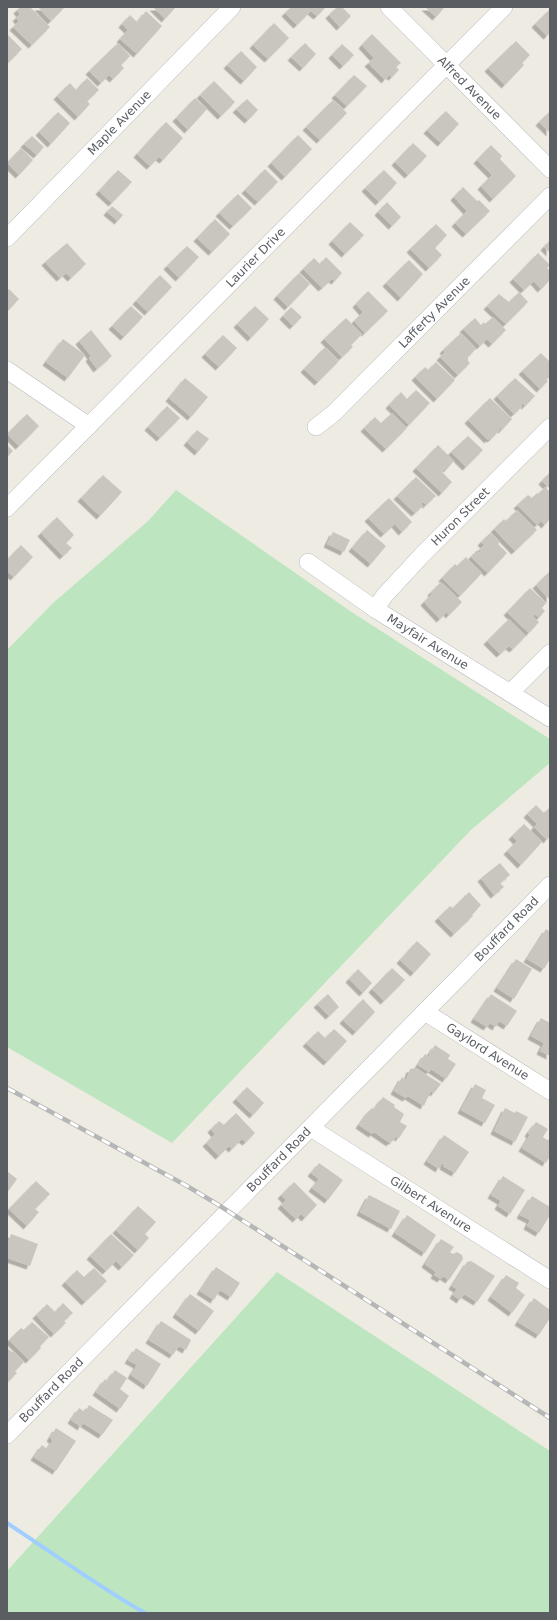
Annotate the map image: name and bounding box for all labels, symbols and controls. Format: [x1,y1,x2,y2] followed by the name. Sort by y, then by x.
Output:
[435,53,504,123] street label: Alfred Avenue
[85,88,154,158] street label: Maple Avenue
[223,225,288,290] street label: Laurier Drive
[396,274,473,351] street label: Lafferty Avenue
[428,484,493,549] street label: Huron Street
[385,611,471,672] street label: Mayfair Avenue
[472,894,541,964] street label: Bouffard Road
[444,1020,532,1083] street label: Gaylord Avenue
[244,1124,314,1195] street label: Bouffard Road
[387,1173,474,1235] street label: Gilbert Avenure
[16,1355,86,1425] street label: Bouffard Road

